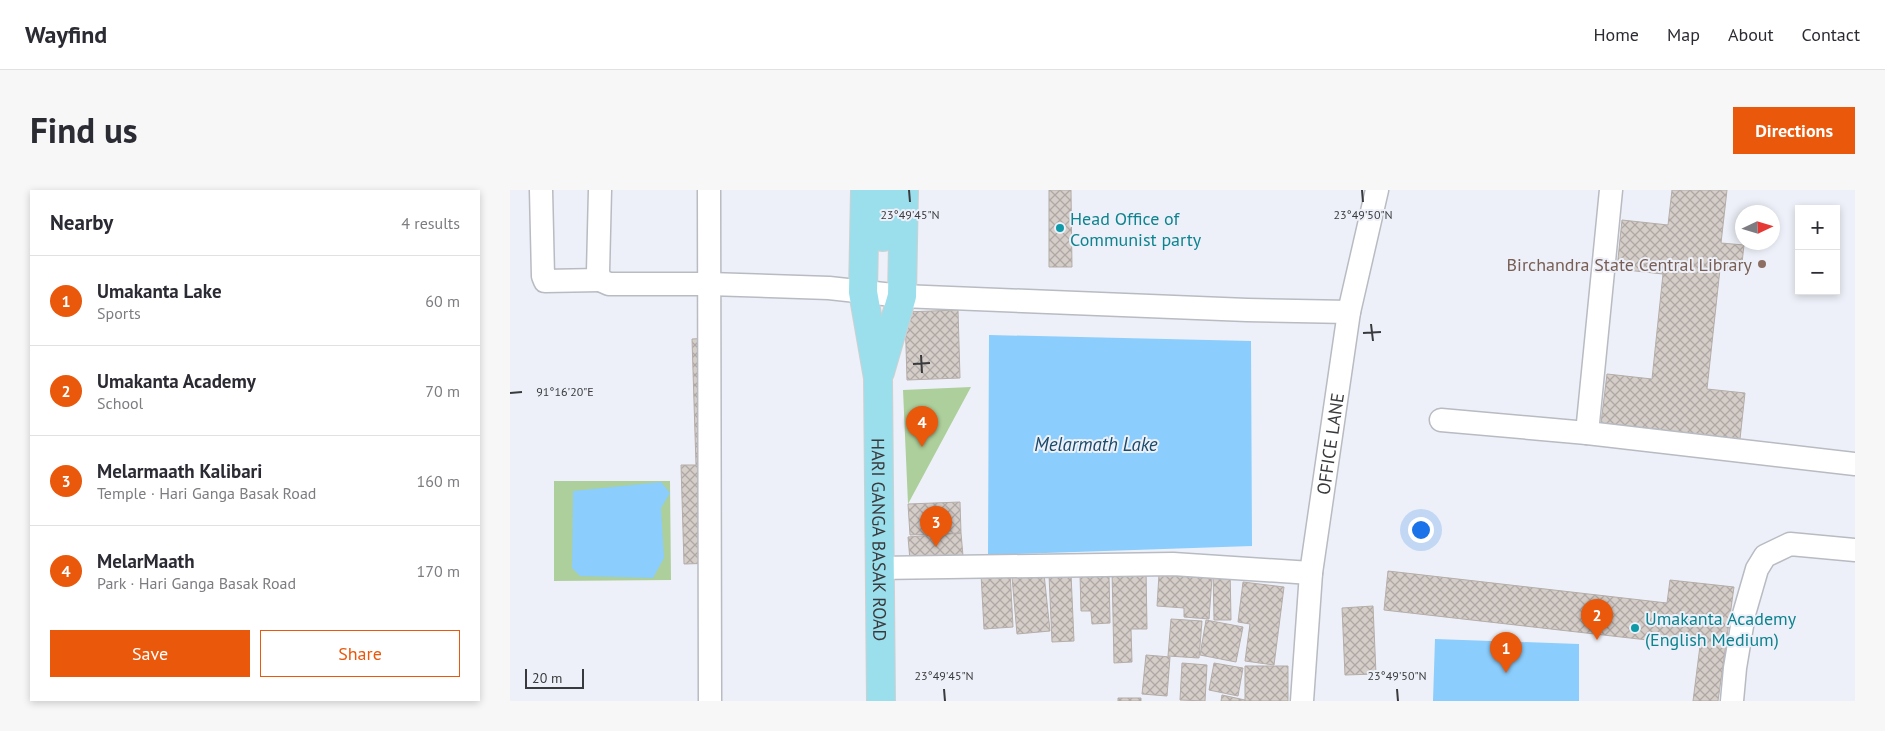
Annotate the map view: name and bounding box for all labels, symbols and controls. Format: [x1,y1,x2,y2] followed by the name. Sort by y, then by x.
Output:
[25,19,107,50] text: Wayfind
[1593,23,1639,46] text: Home
[1667,23,1700,46] text: Map
[1728,23,1774,46] text: About
[1802,23,1860,46] text: Contact
[30,107,138,153] text: Find us
[1733,107,1855,154] button: Directions
[1735,205,1780,250] north arrow
[1795,205,1840,295] map controls
[1795,205,1840,250] button: +
[880,207,940,222] text: 23°49'45"N
[1070,207,1202,251] place label: Head Office of Communist party
[1333,207,1393,222] text: 23°49'50"N
[50,209,113,236] text: Nearby
[401,213,460,233] text: 4 results
[1054,222,1066,234] marker: Head Office of Communist party
[1795,250,1840,295] button: −
[1507,253,1753,276] place label: Birchandra State Central Library
[1756,258,1768,270] marker: Birchandra State Central Library
[97,279,222,303] text: Umakanta Lake
[61,291,71,311] text: 1
[425,291,460,311] text: 60 m
[97,303,141,323] text: Sports
[97,369,256,393] text: Umakanta Academy
[61,381,71,401] text: 2
[425,381,460,401] text: 70 m
[536,384,594,399] text: 91°16'20"E
[1311,391,1349,496] street label: OFFICE LANE
[97,393,143,413] text: School
[906,406,938,447] pin: 4
[1034,432,1158,456] water label: Melarmath Lake
[867,438,892,641] street label: HARI GANGA BASAK ROAD
[97,459,262,483] text: Melarmaath Kalibari
[61,471,71,491] text: 3
[417,471,460,491] text: 160 m
[97,483,316,503] text: Temple · Hari Ganga Basak Road
[920,506,952,547] pin: 3
[1408,517,1434,543] your location
[97,549,195,573] text: MelarMaath
[61,561,71,581] text: 4
[417,561,460,581] text: 170 m
[97,573,296,593] text: Park · Hari Ganga Basak Road
[1581,599,1613,640] pin: 2
[1645,607,1797,651] place label: Umakanta Academy (English Medium)
[1629,622,1641,634] marker: Umakanta Academy (English Medium)
[50,630,250,677] button: Save
[260,630,460,677] button: Share
[1490,632,1522,673] pin: 1
[525,666,584,689] scale bar
[914,668,974,683] text: 23°49'45"N
[1367,668,1427,683] text: 23°49'50"N
[532,669,562,687] text: 20 m

